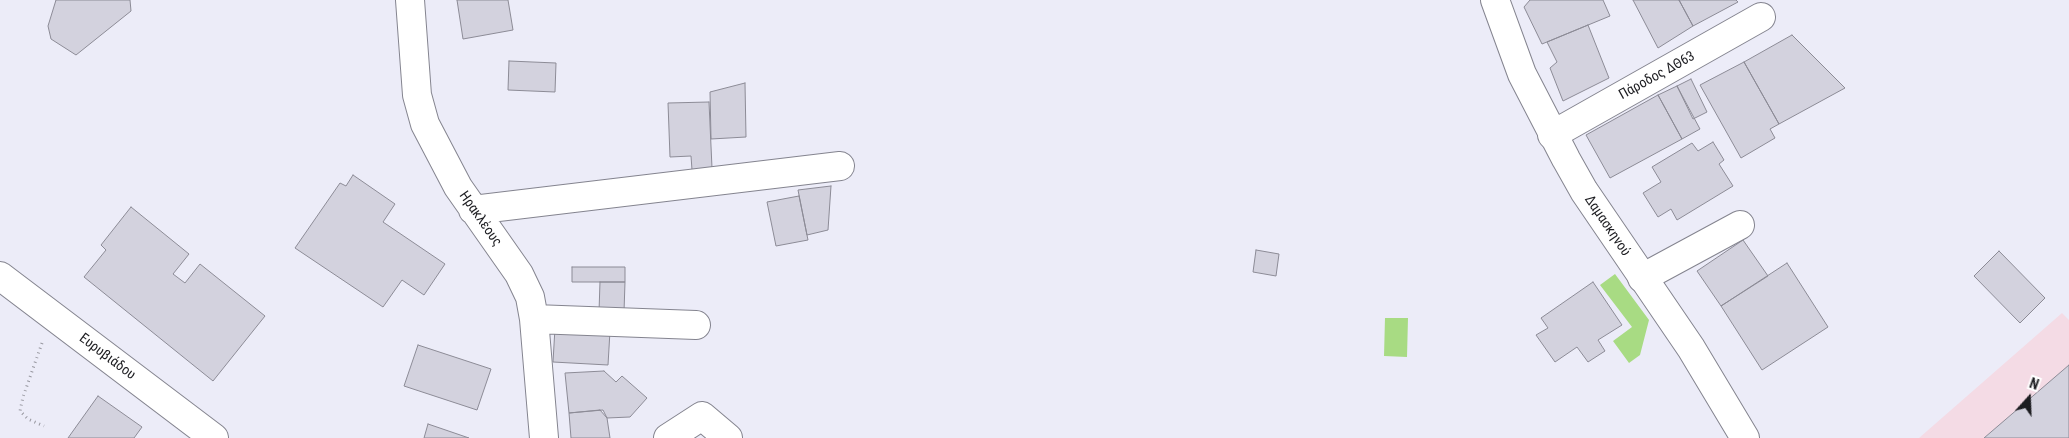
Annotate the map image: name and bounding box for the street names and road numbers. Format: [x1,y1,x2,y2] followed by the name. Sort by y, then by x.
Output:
[1616,48,1698,104] street label: Πάροδος ΔΘ63
[455,188,505,250] street label: Ηρακλέους
[1580,192,1634,260] street label: Δαμασκηνού
[75,330,139,384] street label: Ευρυβιάδου

